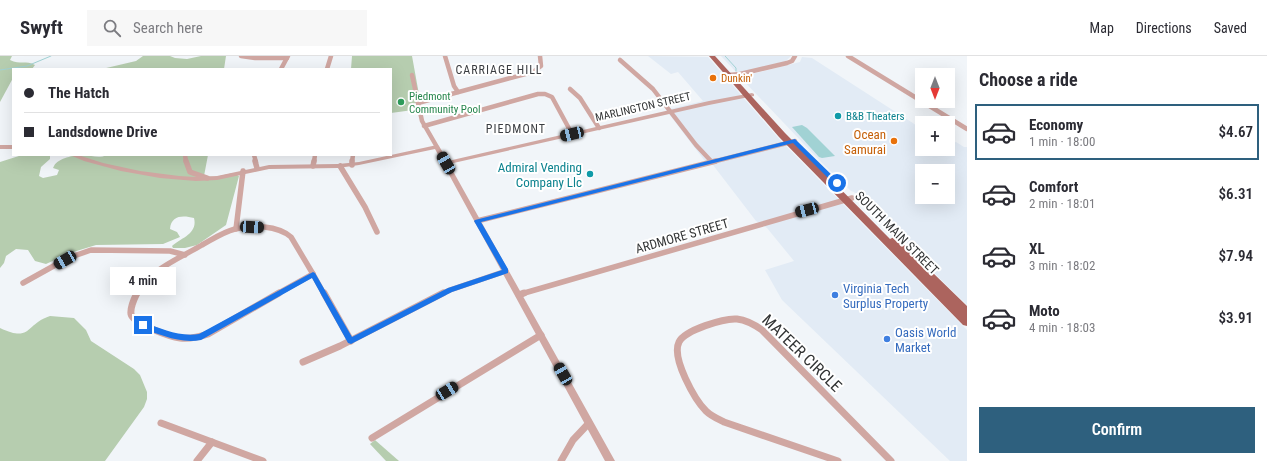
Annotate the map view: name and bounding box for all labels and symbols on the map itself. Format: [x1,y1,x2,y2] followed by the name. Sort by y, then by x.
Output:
[455,63,543,77] district label: CARRIAGE HILL
[915,68,955,108] north arrow
[721,72,752,85] place label: Dunkin'
[708,73,718,83] marker: Dunkin'
[409,90,480,116] place label: Piedmont Community Pool
[594,90,692,124] street label: MARLINGTON STREET
[396,97,406,107] marker: Piedmont Community Pool
[846,110,905,123] place label: B&B Theaters
[833,111,843,121] marker: B&B Theaters
[486,122,546,136] district label: PIEDMONT
[559,125,585,143] car
[844,127,886,157] place label: Ocean Samurai
[889,136,899,146] marker: Ocean Samurai
[435,150,457,176] car
[498,160,582,190] place label: Admiral Vending Company Llc
[585,169,595,179] marker: Admiral Vending Company Llc
[828,174,846,192] route start
[852,188,942,278] street label: SOUTH MAIN STREET
[794,201,820,219] car
[634,215,730,256] street label: ARDMORE STREET
[240,220,264,234] car
[52,249,78,271] car
[110,267,176,295] callout: 4 min
[843,281,929,311] place label: Virginia Tech Surplus Property
[830,290,840,300] marker: Virginia Tech Surplus Property
[758,310,846,396] street label: MATEER CIRCLE
[134,316,152,334] route end
[895,325,957,355] place label: Oasis World Market
[882,334,892,344] marker: Oasis World Market
[552,361,574,387] car
[434,380,460,402] car

